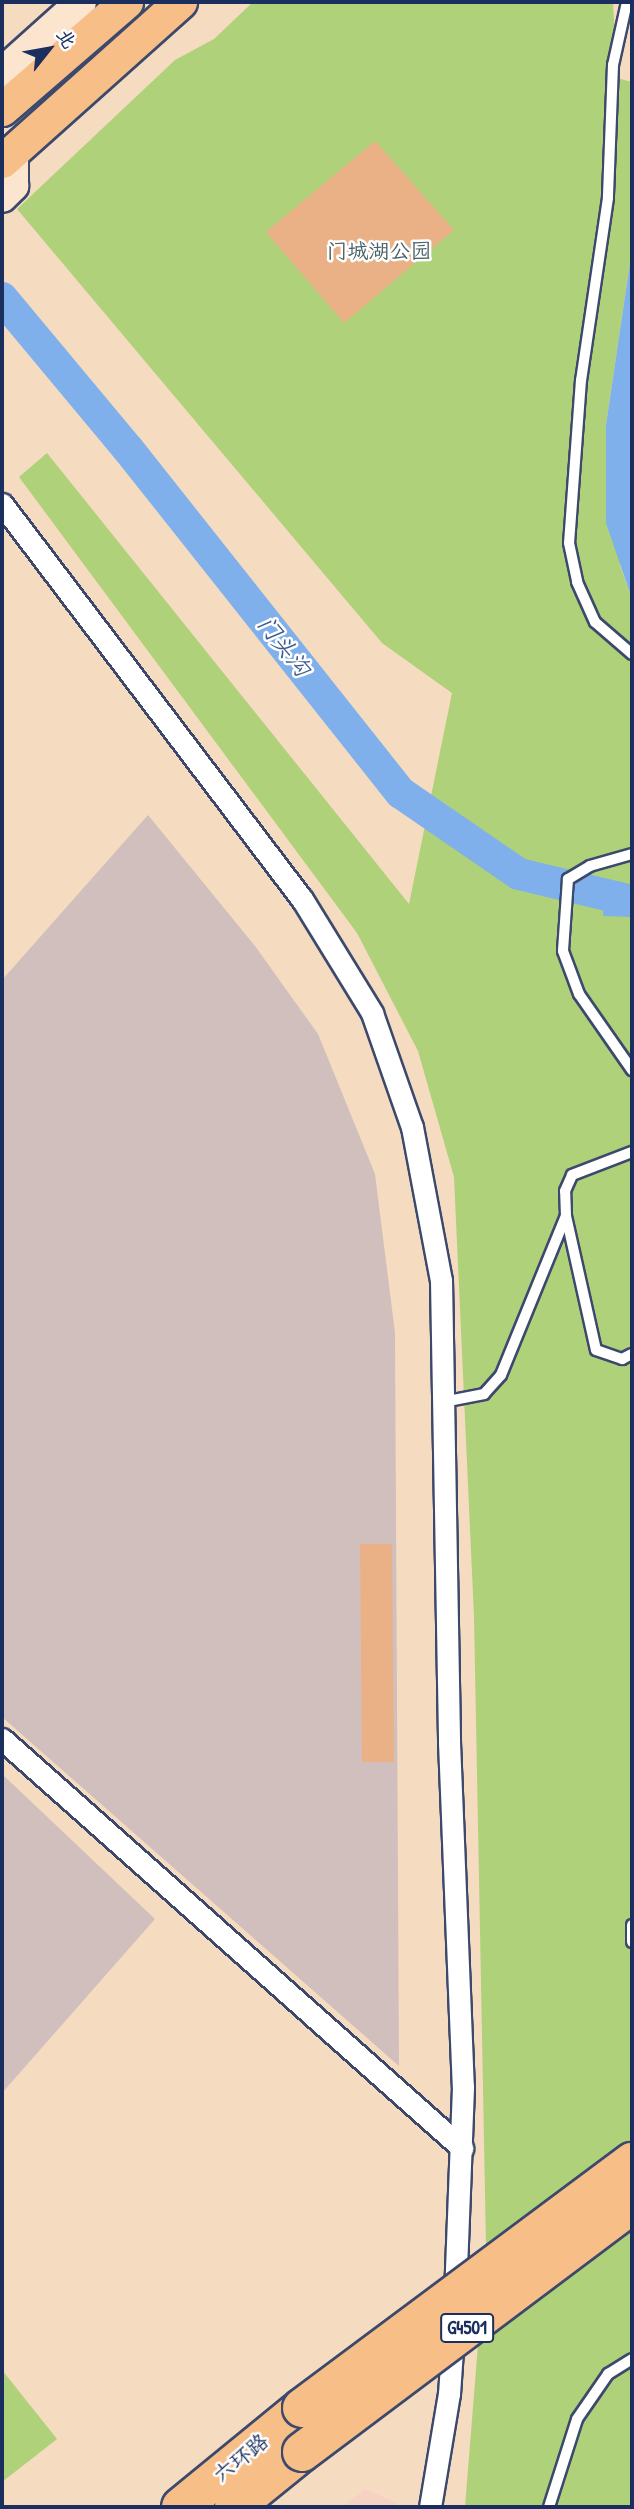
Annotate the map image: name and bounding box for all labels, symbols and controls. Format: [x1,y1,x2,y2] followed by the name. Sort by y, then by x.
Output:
[14,14,84,84] north arrow
[51,23,83,53] text: 北
[327,238,431,264] park label: 门城湖公园
[252,610,316,682] water label: 门头沟
[439,2312,495,2344] road number: G4501
[209,2428,273,2488] street label: 六环路

